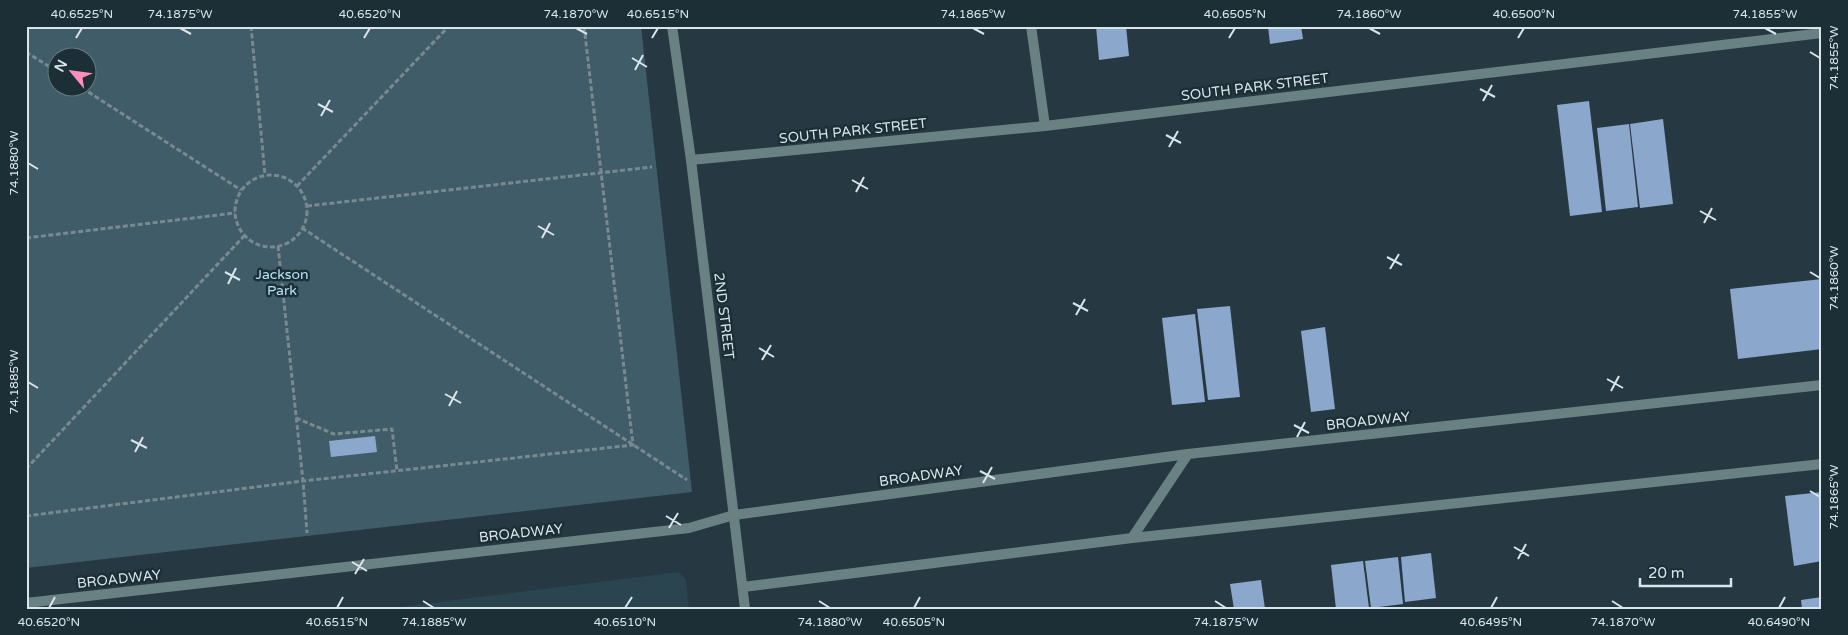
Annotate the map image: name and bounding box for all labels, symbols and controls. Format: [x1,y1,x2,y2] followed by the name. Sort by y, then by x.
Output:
[51,7,113,21] text: 40.6525°N
[148,7,212,21] text: 74.1875°W
[339,7,401,21] text: 40.6520°N
[543,7,609,21] text: 74.1870°W
[627,7,689,21] text: 40.6515°N
[941,7,1005,21] text: 74.1865°W
[1204,7,1266,21] text: 40.6505°N
[1336,7,1402,21] text: 74.1860°W
[1493,7,1555,21] text: 40.6500°N
[1733,7,1797,21] text: 74.1855°W
[1827,26,1841,90] text: 74.1855°W
[48,48,98,98] north arrow
[51,57,71,75] text: N
[1180,69,1330,104] street label: SOUTH PARK STREET
[778,115,928,147] street label: SOUTH PARK STREET
[7,130,21,196] text: 74.1880°W
[1827,245,1841,311] text: 74.1860°W
[255,266,309,299] park label: Jackson Park
[710,272,738,361] street label: 2ND STREET
[7,350,21,414] text: 74.1885°W
[1325,408,1411,434] street label: BROADWAY
[878,462,964,490] street label: BROADWAY
[1827,465,1841,529] text: 74.1865°W
[478,520,564,546] street label: BROADWAY
[1640,555,1732,587] scale bar
[1648,564,1685,582] text: 20 m
[76,566,162,592] street label: BROADWAY
[18,615,80,629] text: 40.6520°N
[306,615,368,629] text: 40.6515°N
[402,615,466,629] text: 74.1885°W
[594,615,656,629] text: 40.6510°N
[797,615,863,629] text: 74.1880°W
[883,615,945,629] text: 40.6505°N
[1194,615,1258,629] text: 74.1875°W
[1460,615,1522,629] text: 40.6495°N
[1590,615,1656,629] text: 74.1870°W
[1748,615,1810,629] text: 40.6490°N

